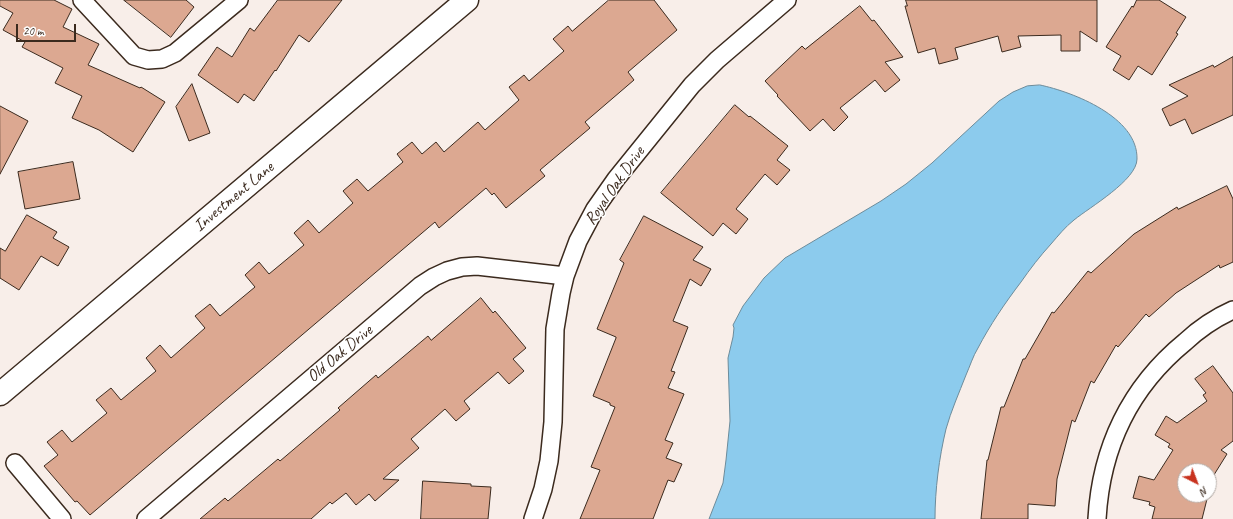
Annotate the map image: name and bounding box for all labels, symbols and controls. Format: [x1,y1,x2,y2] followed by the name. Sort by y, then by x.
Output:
[18,16,78,42] scale bar
[23,23,43,39] text: 20 m
[581,143,649,229] street label: Royal Oak Drive
[190,158,278,236] street label: Investment Lane
[303,321,377,387] street label: Old Oak Drive
[1177,463,1217,503] north arrow
[1197,484,1212,499] text: N

